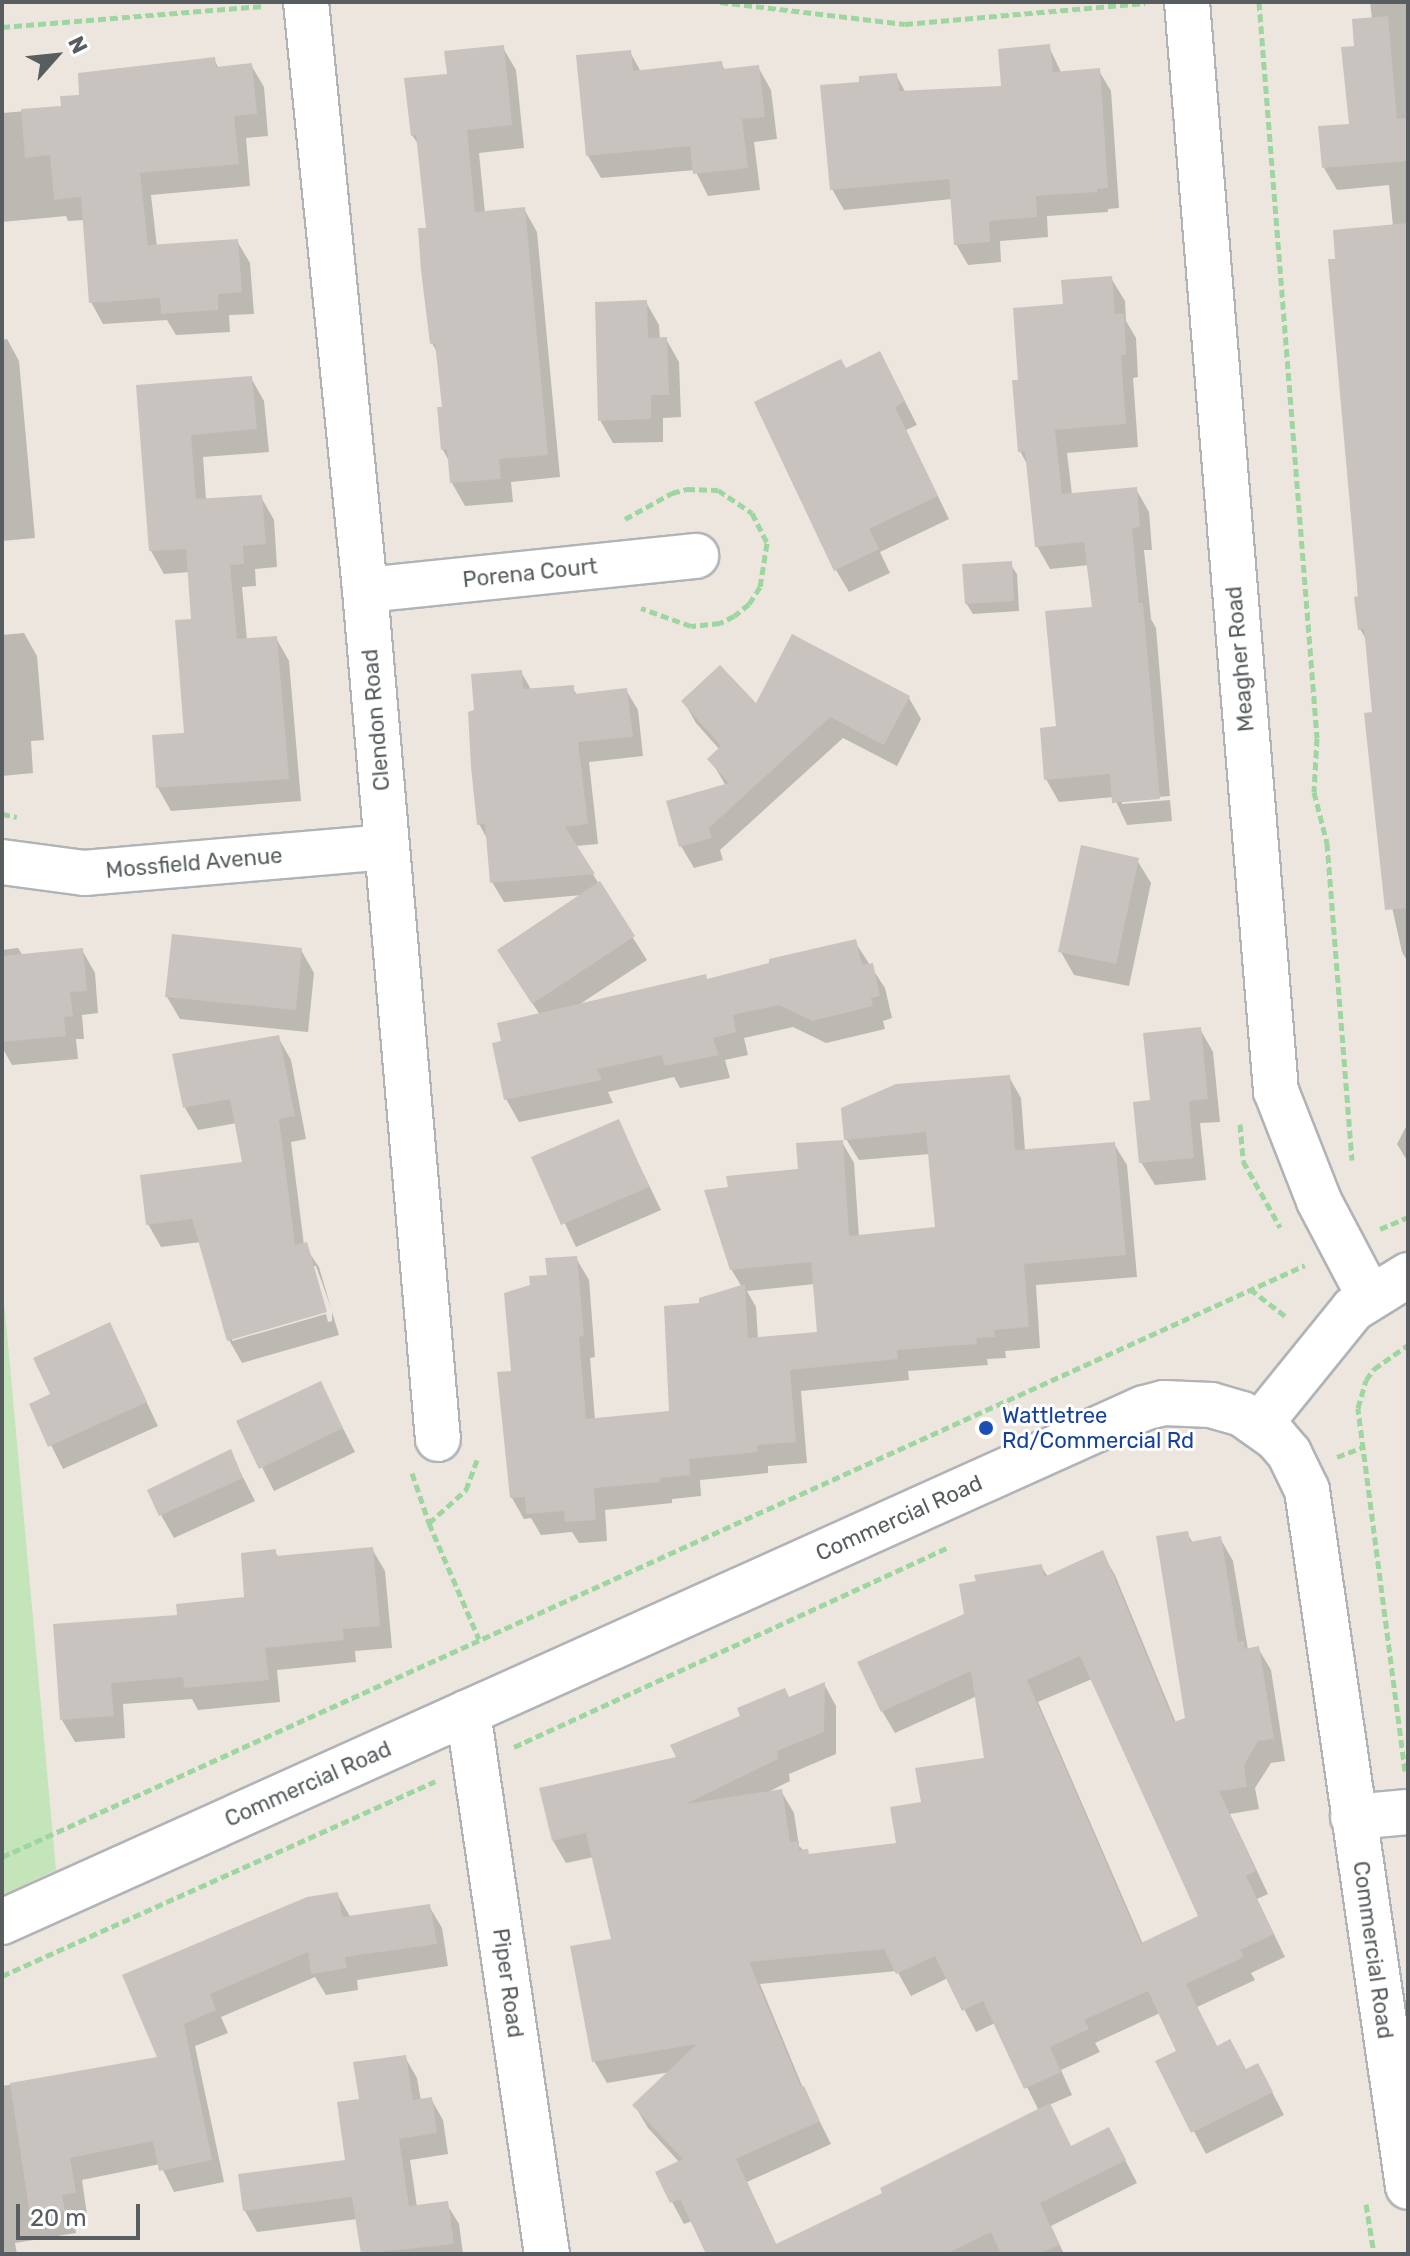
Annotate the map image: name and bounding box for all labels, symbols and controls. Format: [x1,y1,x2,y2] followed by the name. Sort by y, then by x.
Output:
[16,16,96,96] north arrow
[62,32,93,58] text: N
[461,553,599,593] street label: Porena Court
[1220,585,1260,733] street label: Meagher Road
[357,648,395,792] street label: Clendon Road
[104,842,284,884] street label: Mossfield Avenue
[1002,1402,1194,1454] place label: Wattletree Rd/Commercial Rd
[977,1419,995,1437] marker: Wattletree Rd/Commercial Rd
[812,1469,986,1567] street label: Commercial Road
[221,1735,395,1833] street label: Commercial Road
[1347,1859,1399,2041] street label: Commercial Road
[487,1926,529,2040] street label: Piper Road
[20,2188,144,2238] scale bar
[30,2204,87,2232] text: 20 m

